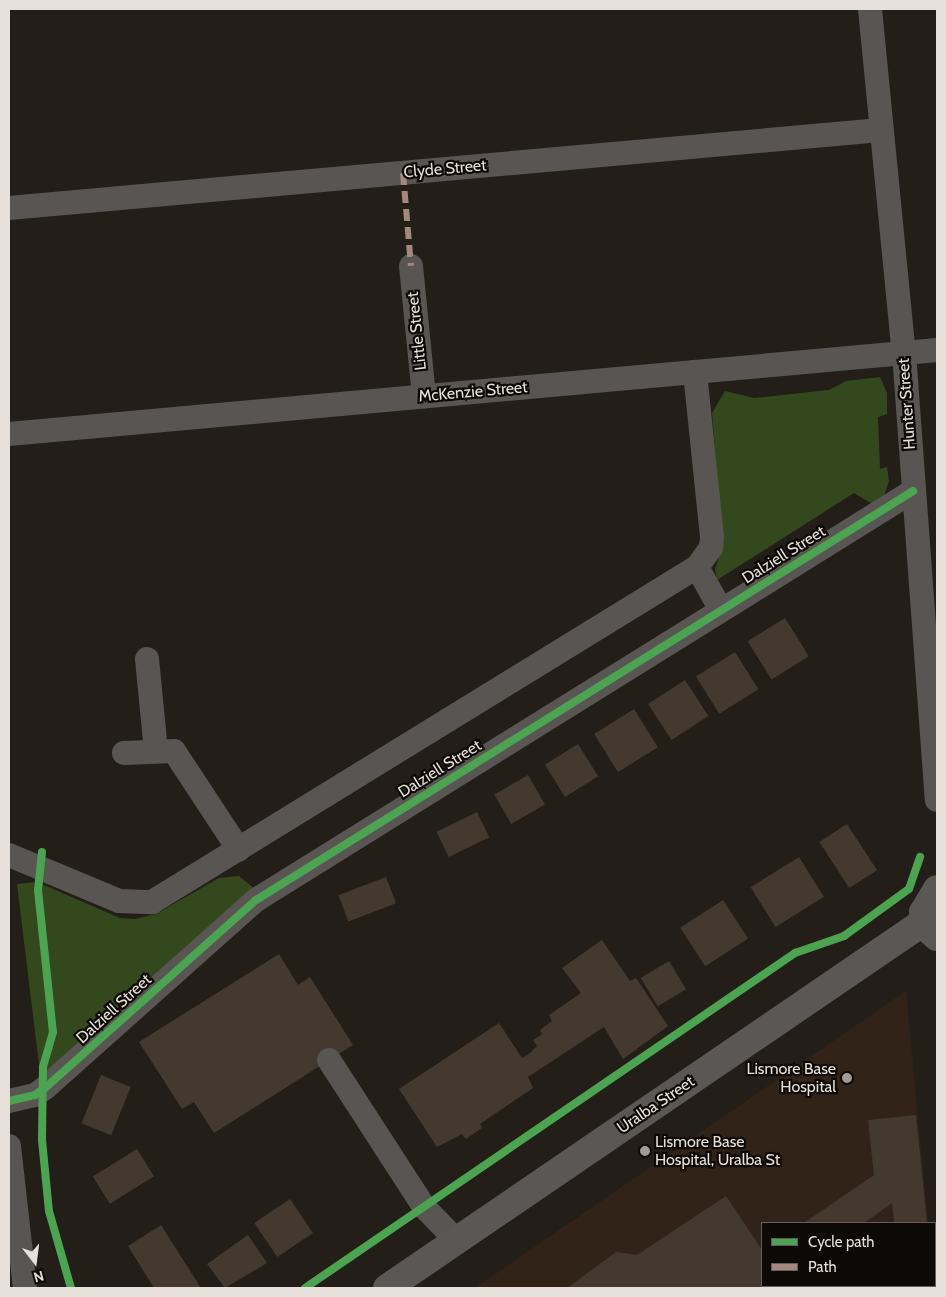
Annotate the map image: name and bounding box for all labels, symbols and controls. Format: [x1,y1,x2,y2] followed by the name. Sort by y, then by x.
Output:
[403,156,487,182] street label: Clyde Street
[403,291,431,371] street label: Little Street
[894,358,920,450] street label: Hunter Street
[418,378,528,406] street label: McKenzie Street
[739,522,829,588] street label: Dalziell Street
[395,736,485,802] street label: Dalziell Street
[73,970,155,1048] street label: Dalziell Street
[746,1059,836,1097] place label: Lismore Base Hospital
[840,1071,854,1085] marker: Lismore Base Hospital
[614,1072,698,1138] street label: Uralba Street
[655,1132,780,1170] place label: Lismore Base Hospital, Uralba St
[639,1145,651,1157] marker: Lismore Base Hospital, Uralba St
[761,1222,936,1287] legend
[808,1233,874,1251] text: Cycle path
[10,1237,60,1287] north arrow
[808,1258,837,1276] text: Path
[32,1267,46,1286] text: N

